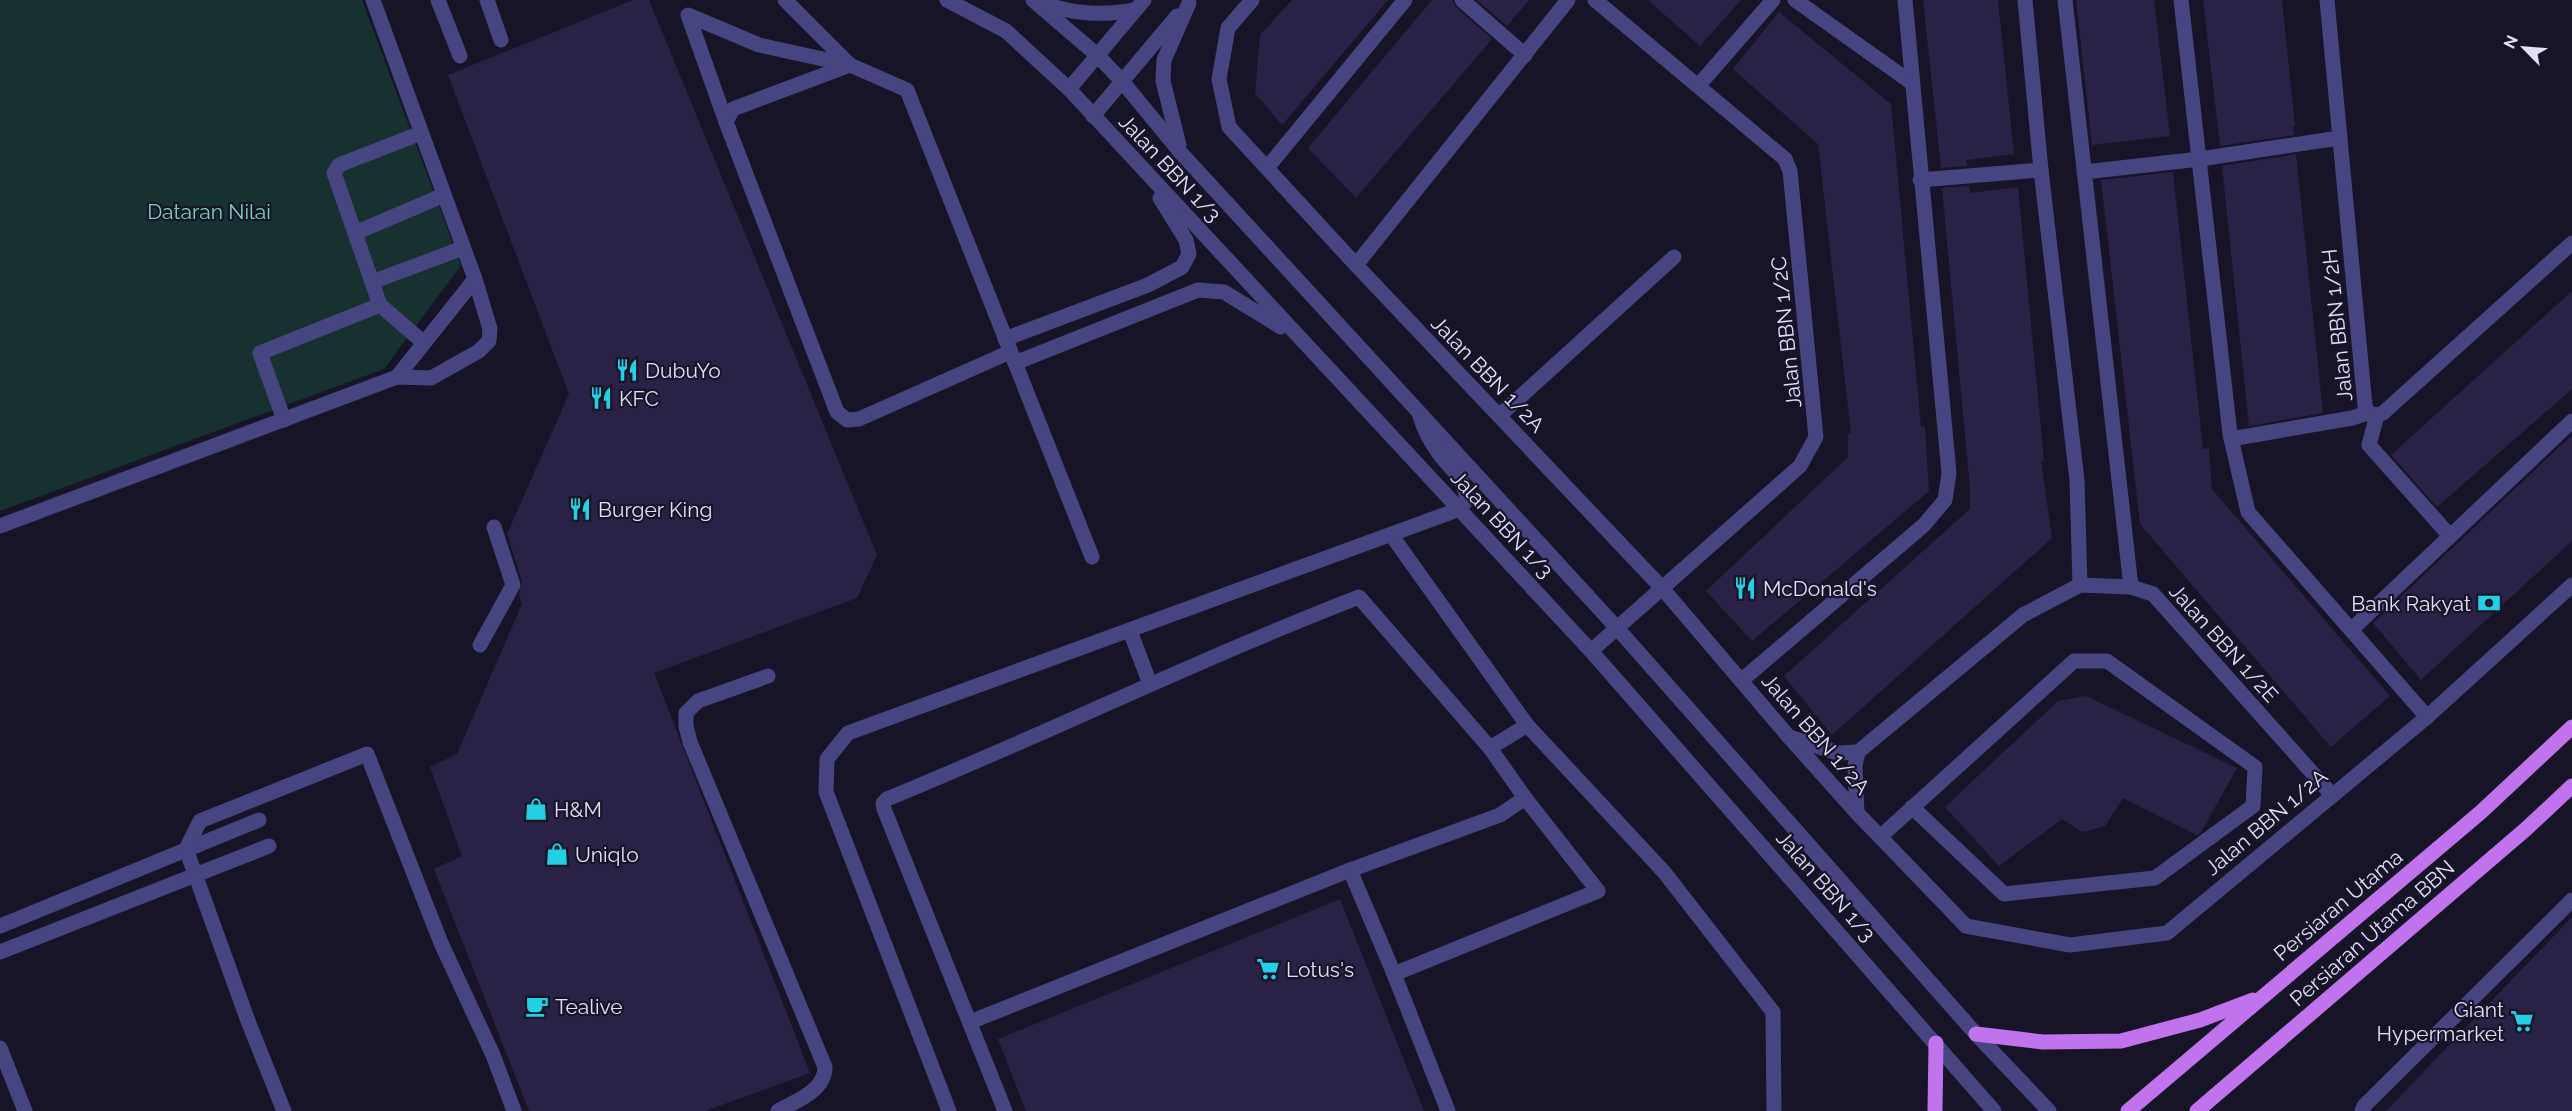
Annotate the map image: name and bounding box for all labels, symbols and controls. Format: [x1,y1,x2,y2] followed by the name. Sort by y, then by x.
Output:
[2494,18,2554,78] north arrow
[2500,32,2522,51] text: N
[1114,109,1226,227] street label: Jalan BBN 1/3
[147,199,271,224] park label: Dataran Nilai
[2317,247,2357,403] street label: Jalan BBN 1/2H
[1766,255,1806,409] street label: Jalan BBN 1/2C
[1426,311,1550,437] street label: Jalan BBN 1/2A
[614,357,640,383] restaurant icon: DubuYo
[645,358,721,383] place label: DubuYo
[588,385,614,411] restaurant icon: KFC
[619,386,659,411] place label: KFC
[1446,465,1558,583] street label: Jalan BBN 1/3
[567,496,593,522] restaurant icon: Burger King
[598,497,712,522] place label: Burger King
[1732,575,1758,601] restaurant icon: McDonald's
[1763,576,1877,601] place label: McDonald's
[2164,579,2284,707] street label: Jalan BBN 1/2E
[2476,590,2502,616] bank icon: Bank Rakyat
[2351,591,2471,616] place label: Bank Rakyat
[1757,668,1875,800] street label: Jalan BBN 1/2A
[2200,764,2332,880] street label: Jalan BBN 1/2A
[523,796,549,822] shop icon: H&M
[554,797,602,822] place label: H&M
[1771,826,1881,946] street label: Jalan BBN 1/3
[544,841,570,867] shop icon: Uniqlo
[575,842,639,867] place label: Uniqlo
[2269,844,2407,966] street label: Persiaran Utama
[2285,855,2459,1011] street label: Persiaran Utama BBN
[1255,956,1281,982] supermarket icon: Lotus's
[1286,957,1354,982] place label: Lotus's
[524,993,550,1019] cafe icon: Tealive
[555,994,623,1019] place label: Tealive
[2377,997,2504,1046] place label: Giant Hypermarket
[2509,1008,2535,1034] supermarket icon: Giant Hypermarket

